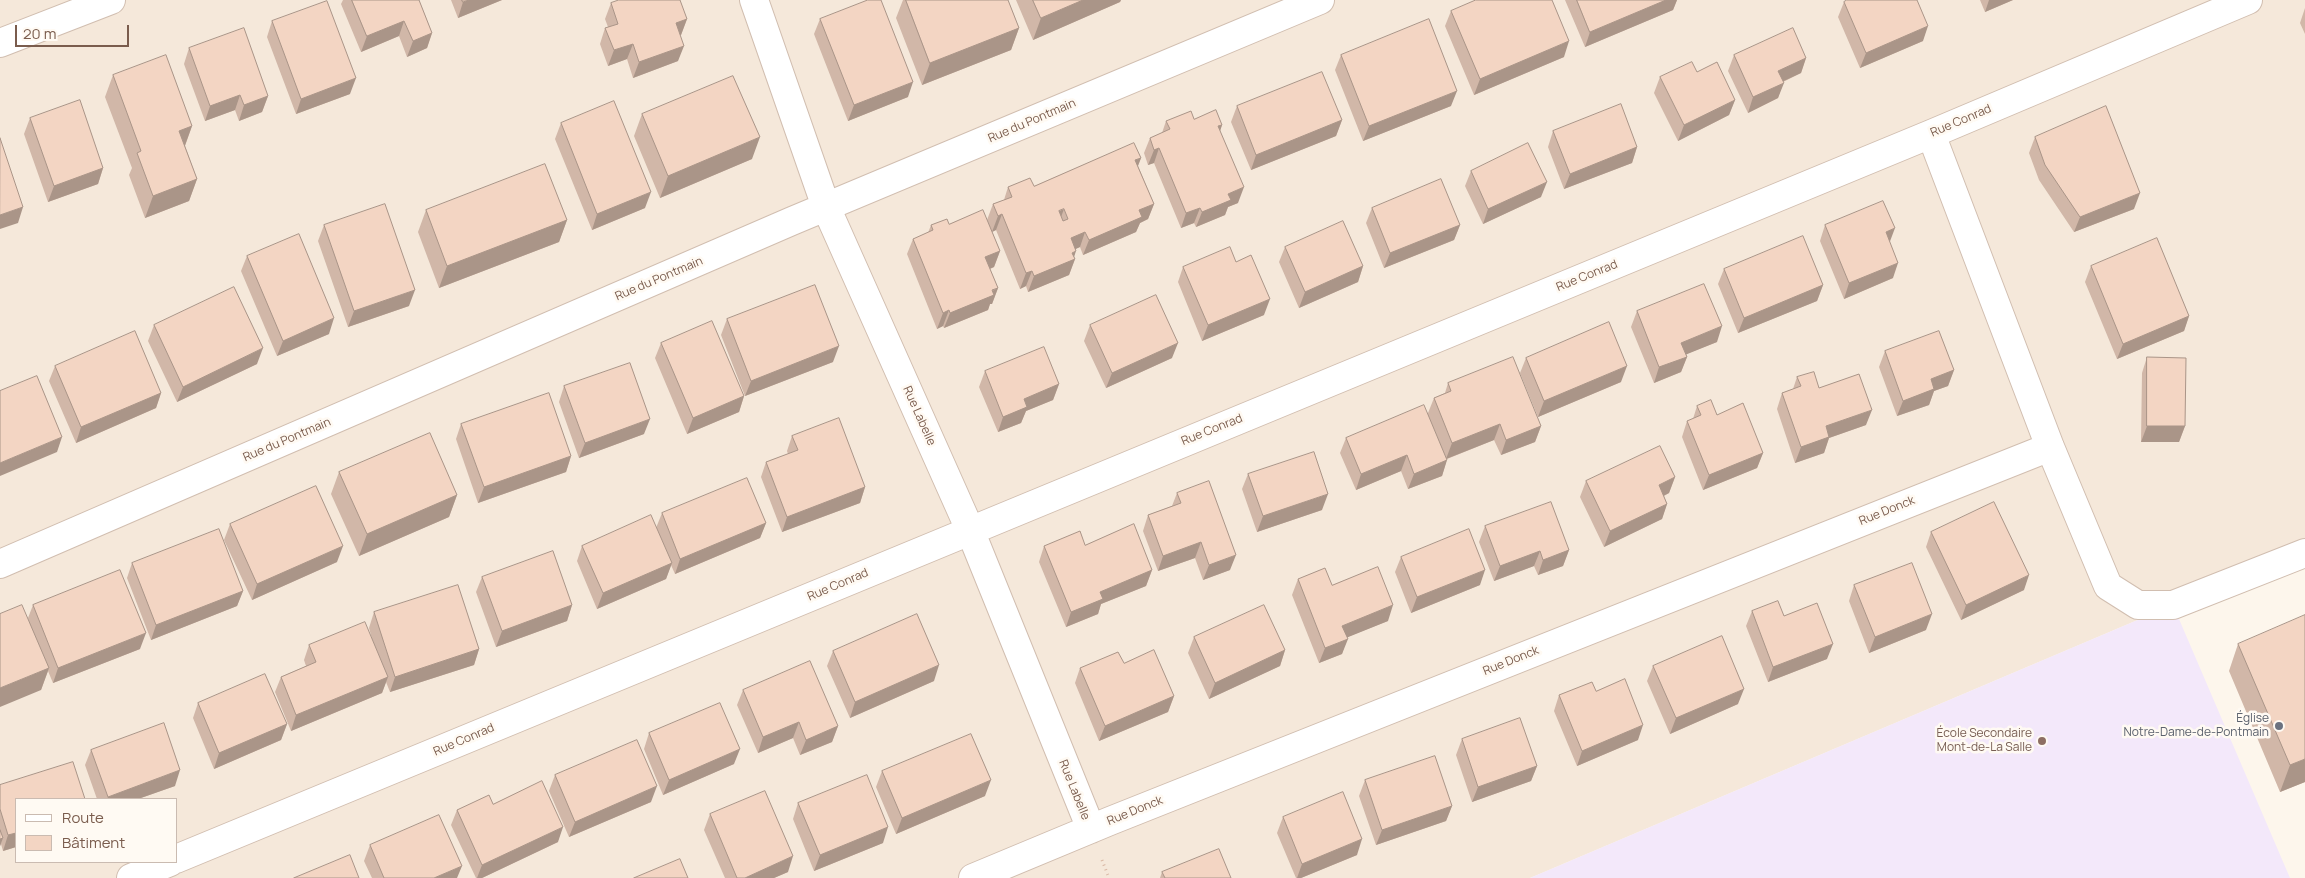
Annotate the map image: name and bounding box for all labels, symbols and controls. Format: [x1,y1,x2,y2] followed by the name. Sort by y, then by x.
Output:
[18,15,131,47] scale bar
[23,23,56,44] text: 20 m
[986,96,1078,146] street label: Rue du Pontmain
[1928,102,1994,140] street label: Rue Conrad
[613,254,705,304] street label: Rue du Pontmain
[1554,257,1620,295] street label: Rue Conrad
[899,384,939,448] street label: Rue Labelle
[1179,411,1245,449] street label: Rue Conrad
[241,415,333,465] street label: Rue du Pontmain
[1857,493,1917,529] street label: Rue Donck
[805,566,871,604] street label: Rue Conrad
[1481,643,1541,679] street label: Rue Donck
[2124,712,2269,740] place label: Église Notre-Dame-de-Pontmain
[2273,720,2285,732] marker: Église Notre-Dame-de-Pontmain
[431,721,497,759] street label: Rue Conrad
[1937,727,2032,755] place label: École Secondaire Mont-de-La Salle
[2036,735,2048,747] marker: École Secondaire Mont-de-La Salle
[1055,758,1093,822] street label: Rue Labelle
[1105,793,1165,829] street label: Rue Donck
[15,798,178,863] legend
[62,807,104,828] text: Route
[62,832,125,853] text: Bâtiment

